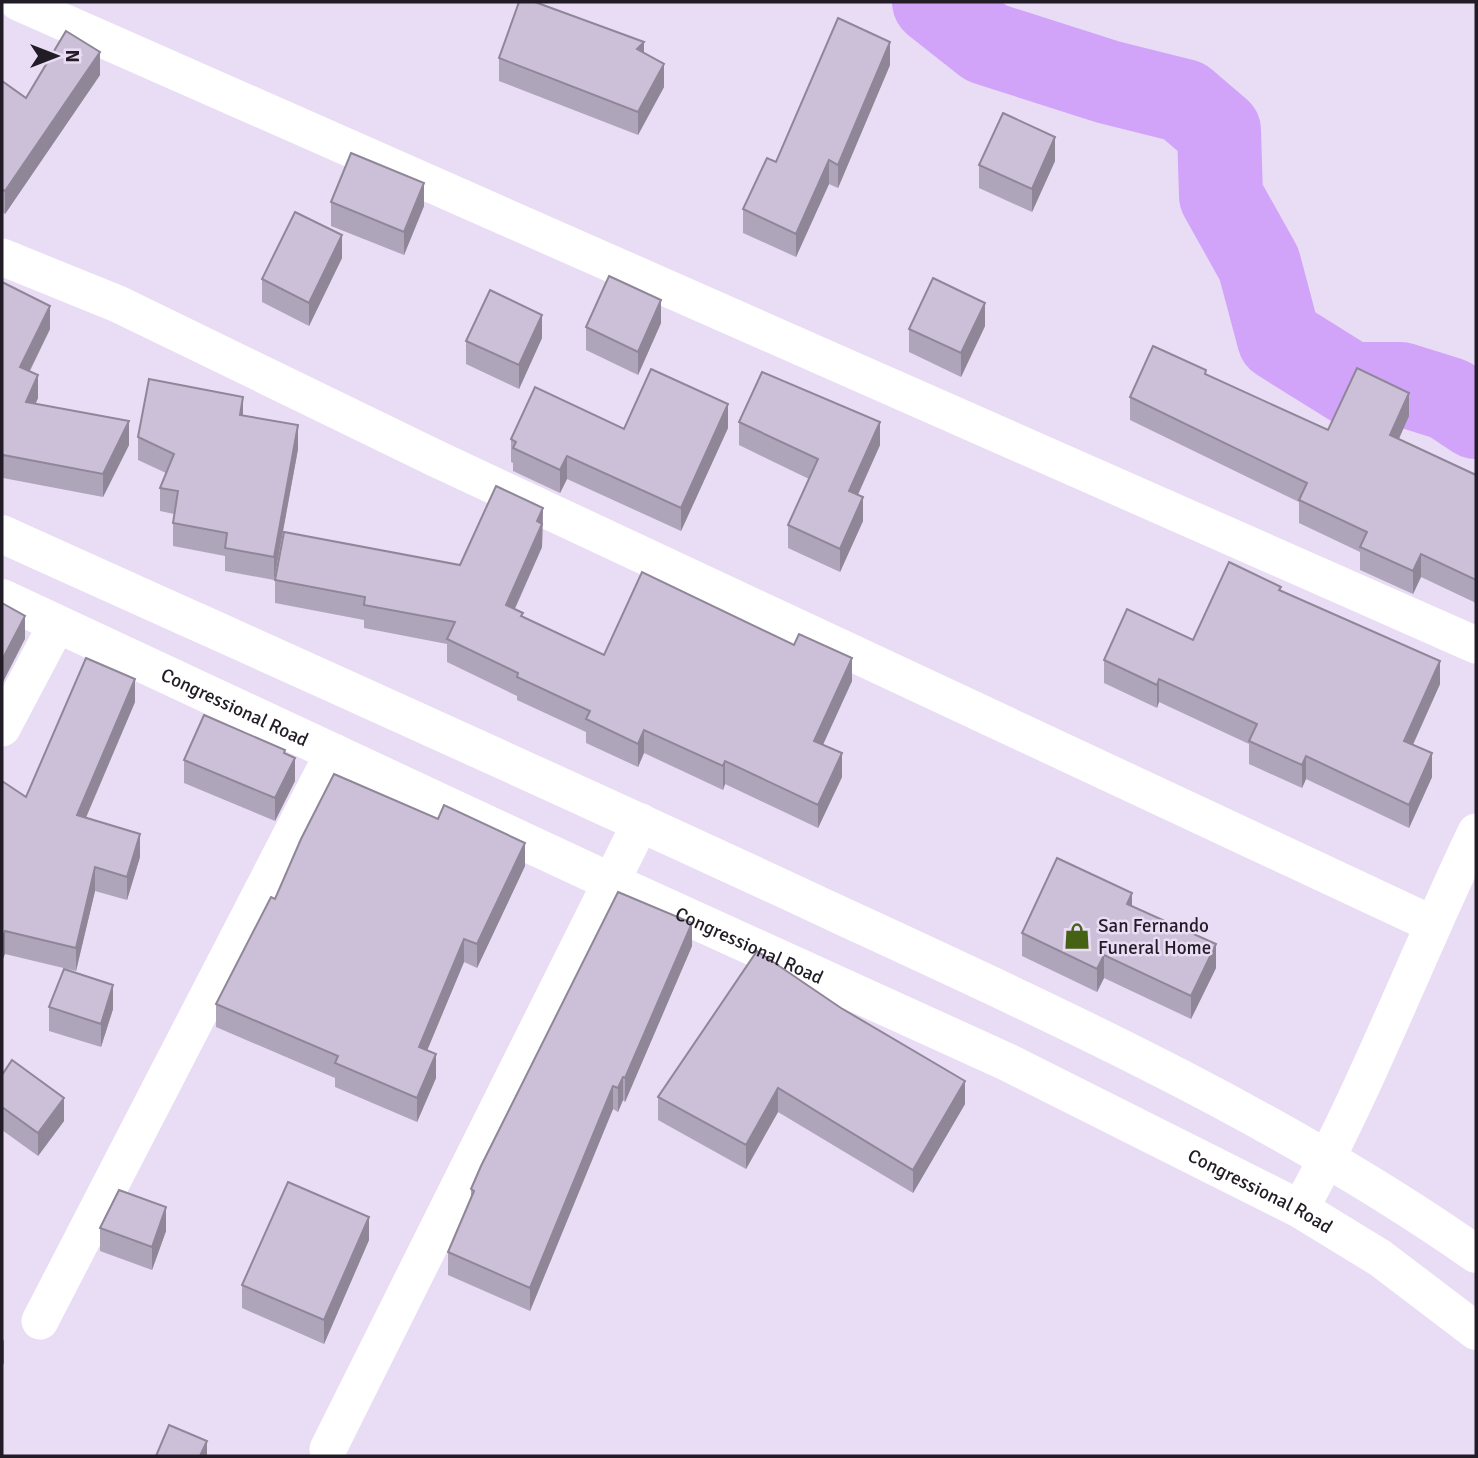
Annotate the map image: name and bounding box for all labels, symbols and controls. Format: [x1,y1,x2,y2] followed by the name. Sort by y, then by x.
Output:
[21,21,91,91] north arrow
[60,49,84,63] text: N
[157,663,312,752] street label: Congressional Road
[671,902,827,990] street label: Congressional Road
[1098,914,1211,960] place label: San Fernando Funeral Home
[1062,921,1092,951] shop icon: San Fernando Funeral Home
[1184,1144,1337,1239] street label: Congressional Road

